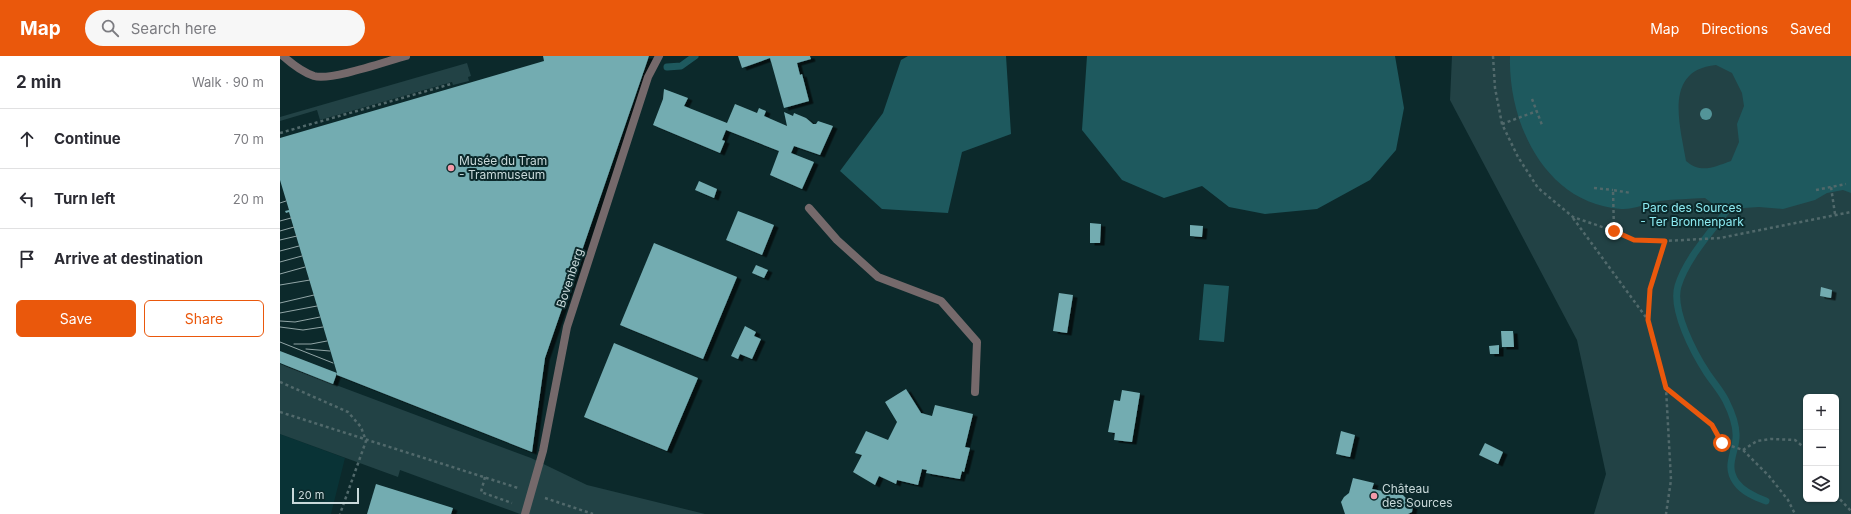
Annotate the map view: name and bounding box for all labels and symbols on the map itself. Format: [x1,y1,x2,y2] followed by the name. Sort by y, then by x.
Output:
[459,153,547,182] place label: Musée du Tram - Trammuseum
[446,163,456,173] marker: Musée du Tram - Trammuseum
[1640,200,1744,229] park label: Parc des Sources - Ter Bronnenpark
[1605,222,1623,240] route end
[553,246,586,309] street label: Bovenberg
[1713,434,1731,452] route start
[1382,481,1453,510] place label: Château des Sources
[292,486,359,505] scale bar
[1369,491,1379,501] marker: Château des Sources

